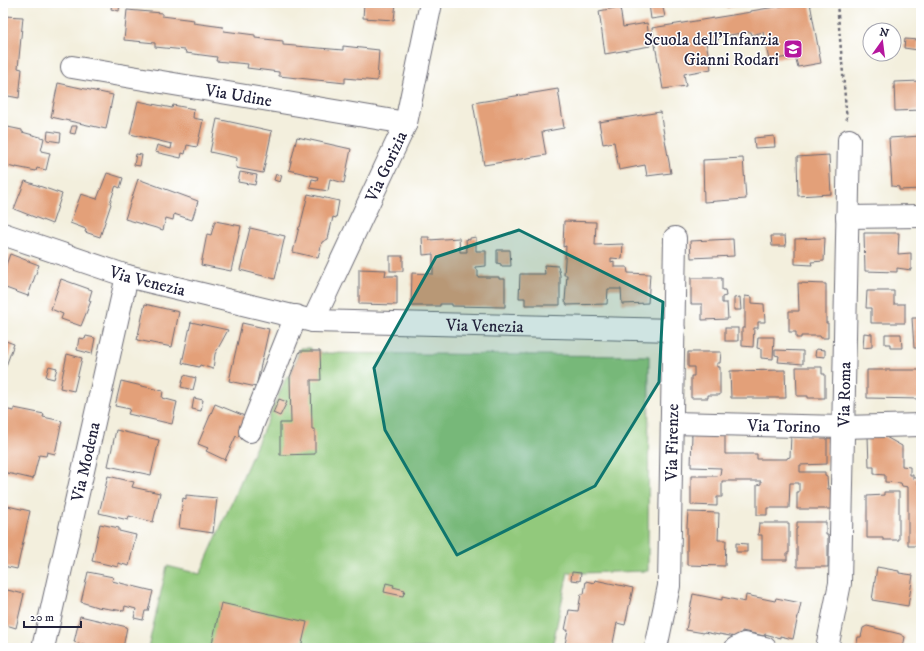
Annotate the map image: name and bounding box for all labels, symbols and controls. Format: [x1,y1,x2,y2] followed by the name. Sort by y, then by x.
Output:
[862,22,902,62] north arrow
[878,25,890,41] text: N
[644,29,780,71] place label: Scuola dell'Infanzia Gianni Rodari
[782,38,804,60] school or university icon: Scuola dell'Infanzia Gianni Rodari
[202,79,274,112] street label: Via Udine
[360,127,413,207] street label: Via Gorizia
[105,261,188,302] street label: Via Venezia
[445,314,525,338] street label: Via Venezia
[833,361,857,428] street label: Via Roma
[661,403,684,482] street label: Via Firenze
[746,415,821,438] street label: Via Torino
[66,419,106,505] street label: Via Modena
[24,603,81,629] scale bar
[30,610,54,625] text: 20 m

